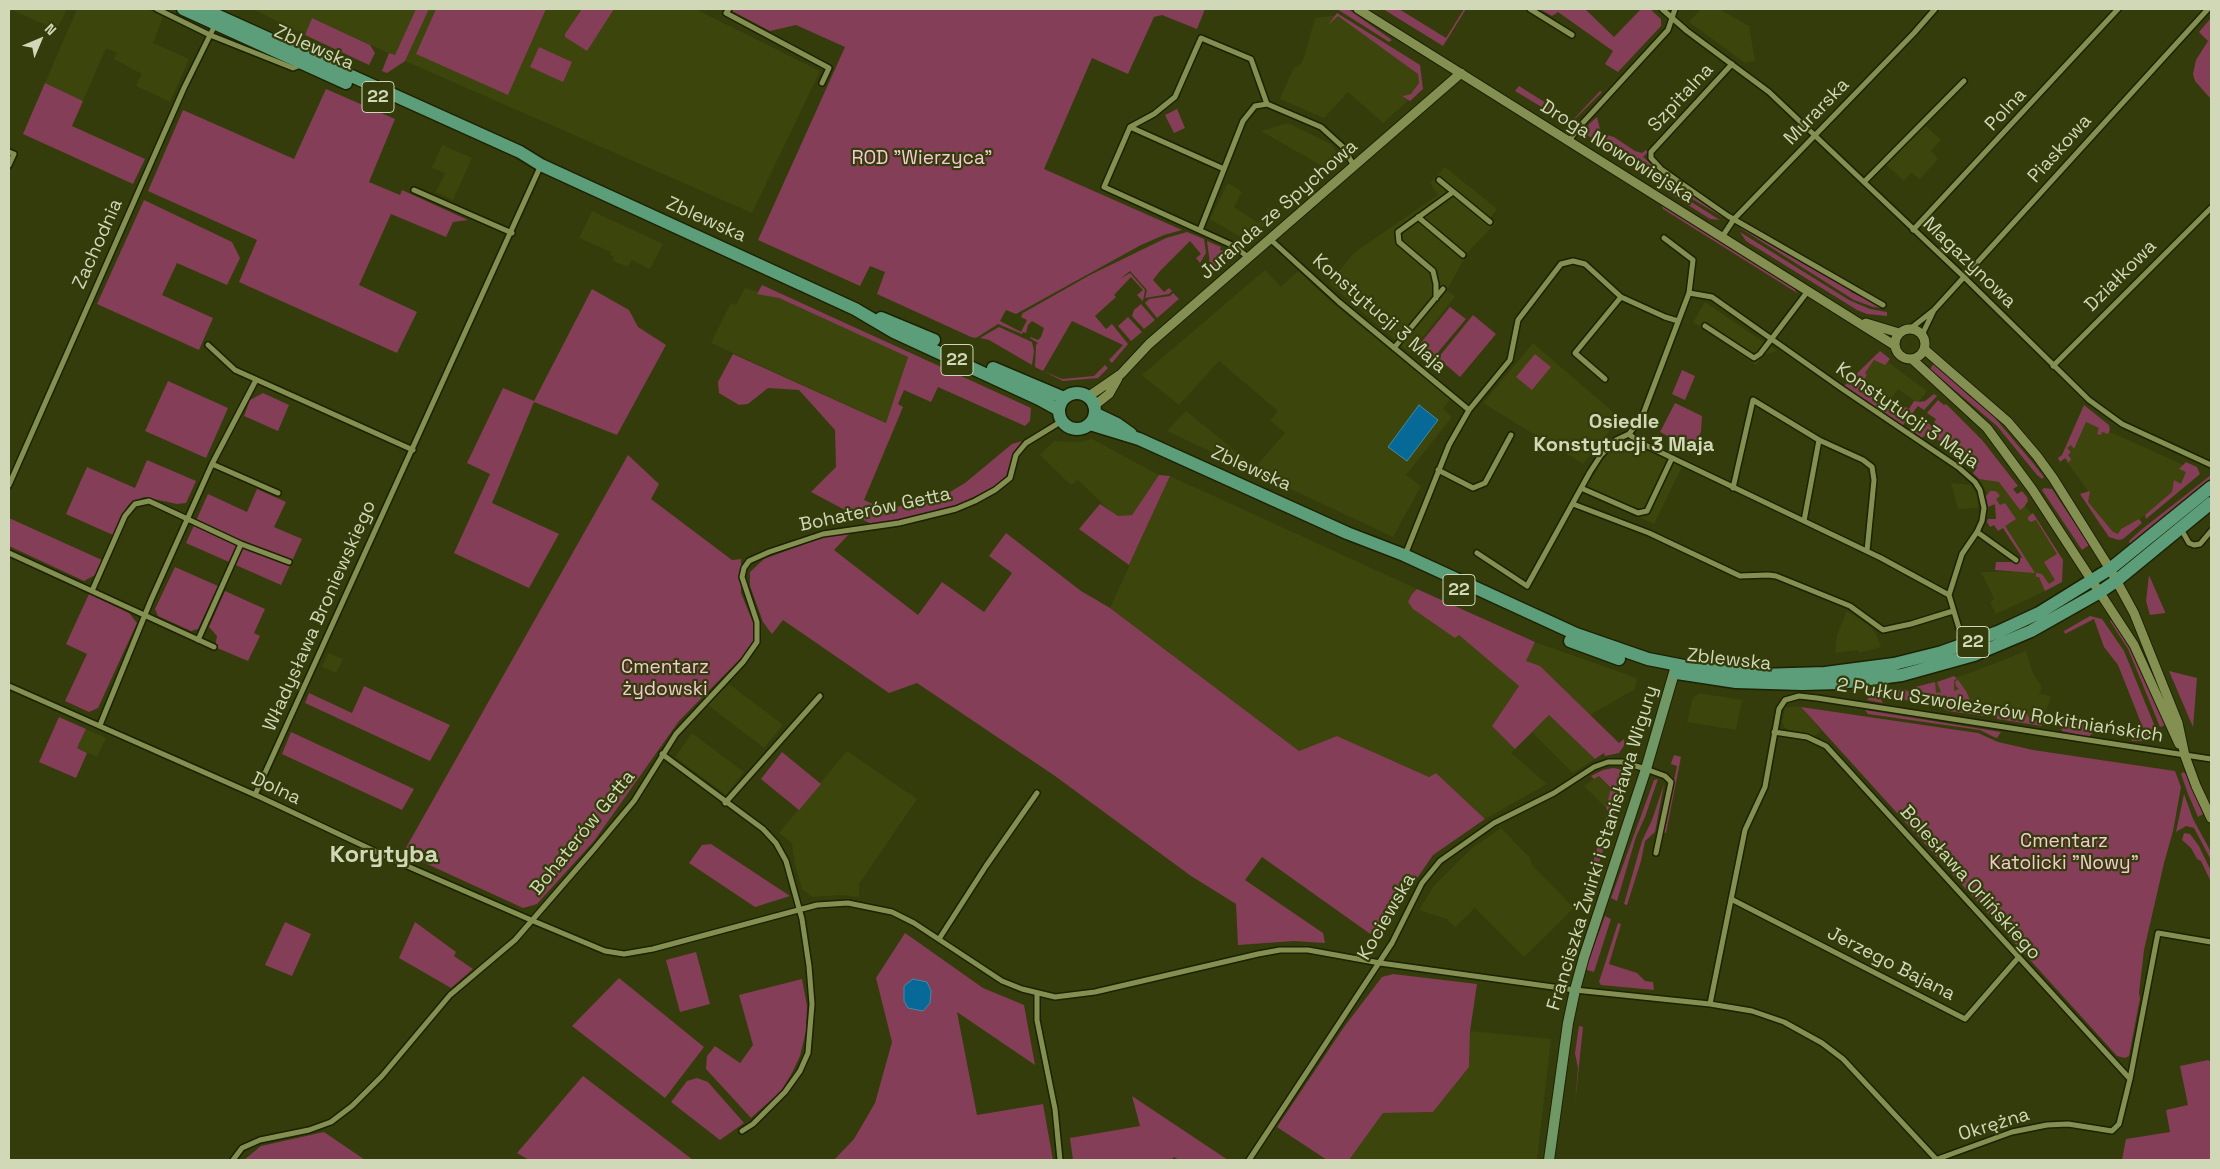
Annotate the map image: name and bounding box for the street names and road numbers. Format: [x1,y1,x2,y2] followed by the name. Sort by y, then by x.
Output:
[271,20,357,76] street label: Zblewska
[1644,59,1718,137] street label: Szpitalna
[1780,74,1854,150] street label: Murarska
[362,81,394,112] road number: 22
[1981,84,2031,136] street label: Polna
[1536,96,1698,208] street label: Droga Nowowiejska
[2023,110,2097,188] street label: Piaskowa
[1195,135,1363,285] street label: Juranda ze Spychowa
[663,192,749,248] street label: Zblewska
[68,196,128,292] street label: Zachodnia
[1918,213,2020,313] street label: Magazynowa
[2080,235,2162,317] street label: Działkowa
[1307,250,1451,378] street label: Konstytucji 3 Maja
[941,344,973,376] road number: 22
[1831,358,1983,474] street label: Konstytucji 3 Maja
[1208,441,1294,497] street label: Zblewska
[797,483,953,537] street label: Bohaterów Getta
[259,497,381,735] street label: Władysława Broniewskiego
[1443,574,1475,606] road number: 22
[1957,626,1989,658] road number: 22
[1686,644,1772,676] street label: Zblewska
[1835,674,2165,748] street label: 2 Pułku Szwoleżerów Rokitniańskich
[1543,683,1663,1013] street label: Franciszka Żwirki i Stanisława Wigury
[526,766,640,900] street label: Bohaterów Getta
[248,768,304,810] street label: Dolna
[1895,801,2045,965] street label: Bolesława Orlińskiego
[1353,870,1421,964] street label: Kociewska
[1823,922,1959,1006] street label: Jerzego Bajana
[1956,1103,2032,1147] street label: Okrężna

